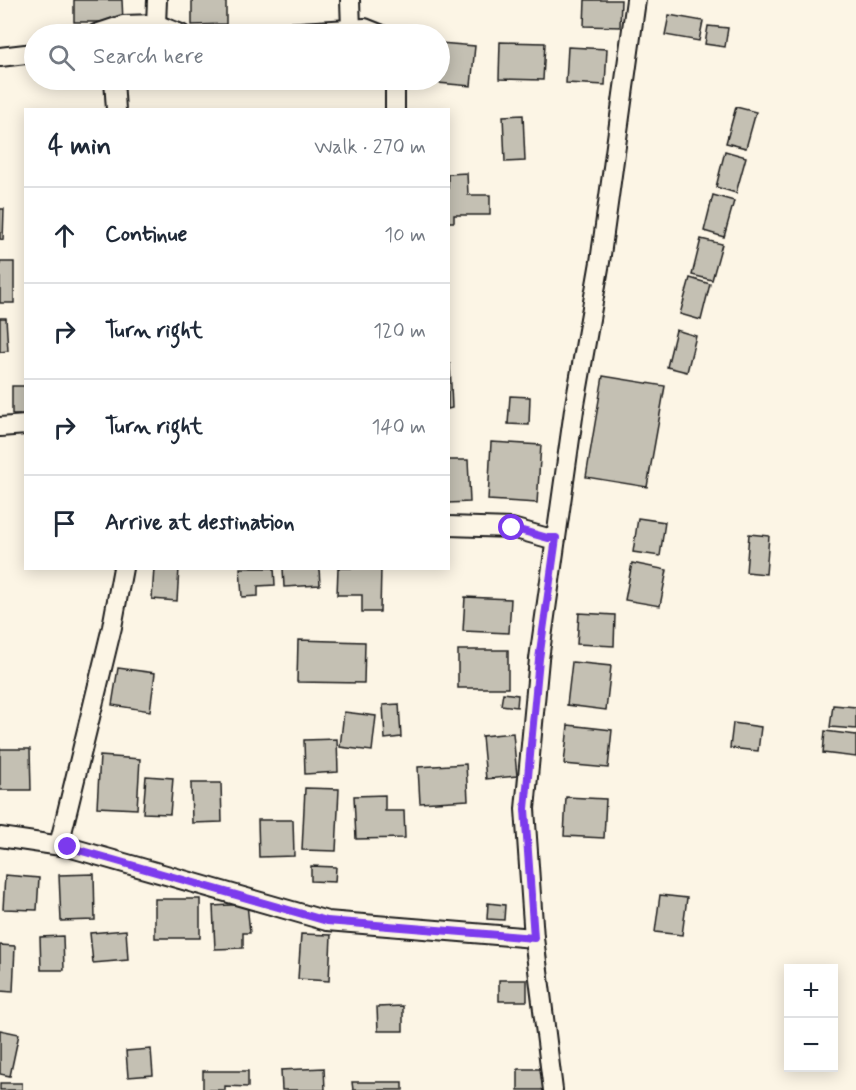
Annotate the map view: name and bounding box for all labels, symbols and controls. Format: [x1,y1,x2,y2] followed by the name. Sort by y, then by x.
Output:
[24,24,450,90] search box
[45,41,78,74] icon: search
[93,43,204,71] text: Search here
[48,130,111,164] text: 4 min
[314,134,426,161] text: Walk · 270 m
[48,219,81,252] icon: ahead
[105,221,187,249] text: Continue
[384,222,426,249] text: 10 m
[48,315,81,348] icon: right
[105,317,203,345] text: Turn right
[373,318,426,345] text: 120 m
[48,411,81,444] icon: right
[105,413,203,441] text: Turn right
[372,414,426,441] text: 140 m
[48,507,81,540] icon: arrive
[105,509,295,537] text: Arrive at destination
[498,514,524,540] route start
[54,833,80,859] route end
[784,964,838,1072] map controls
[784,964,838,1018] button: +
[784,1018,838,1072] button: −

